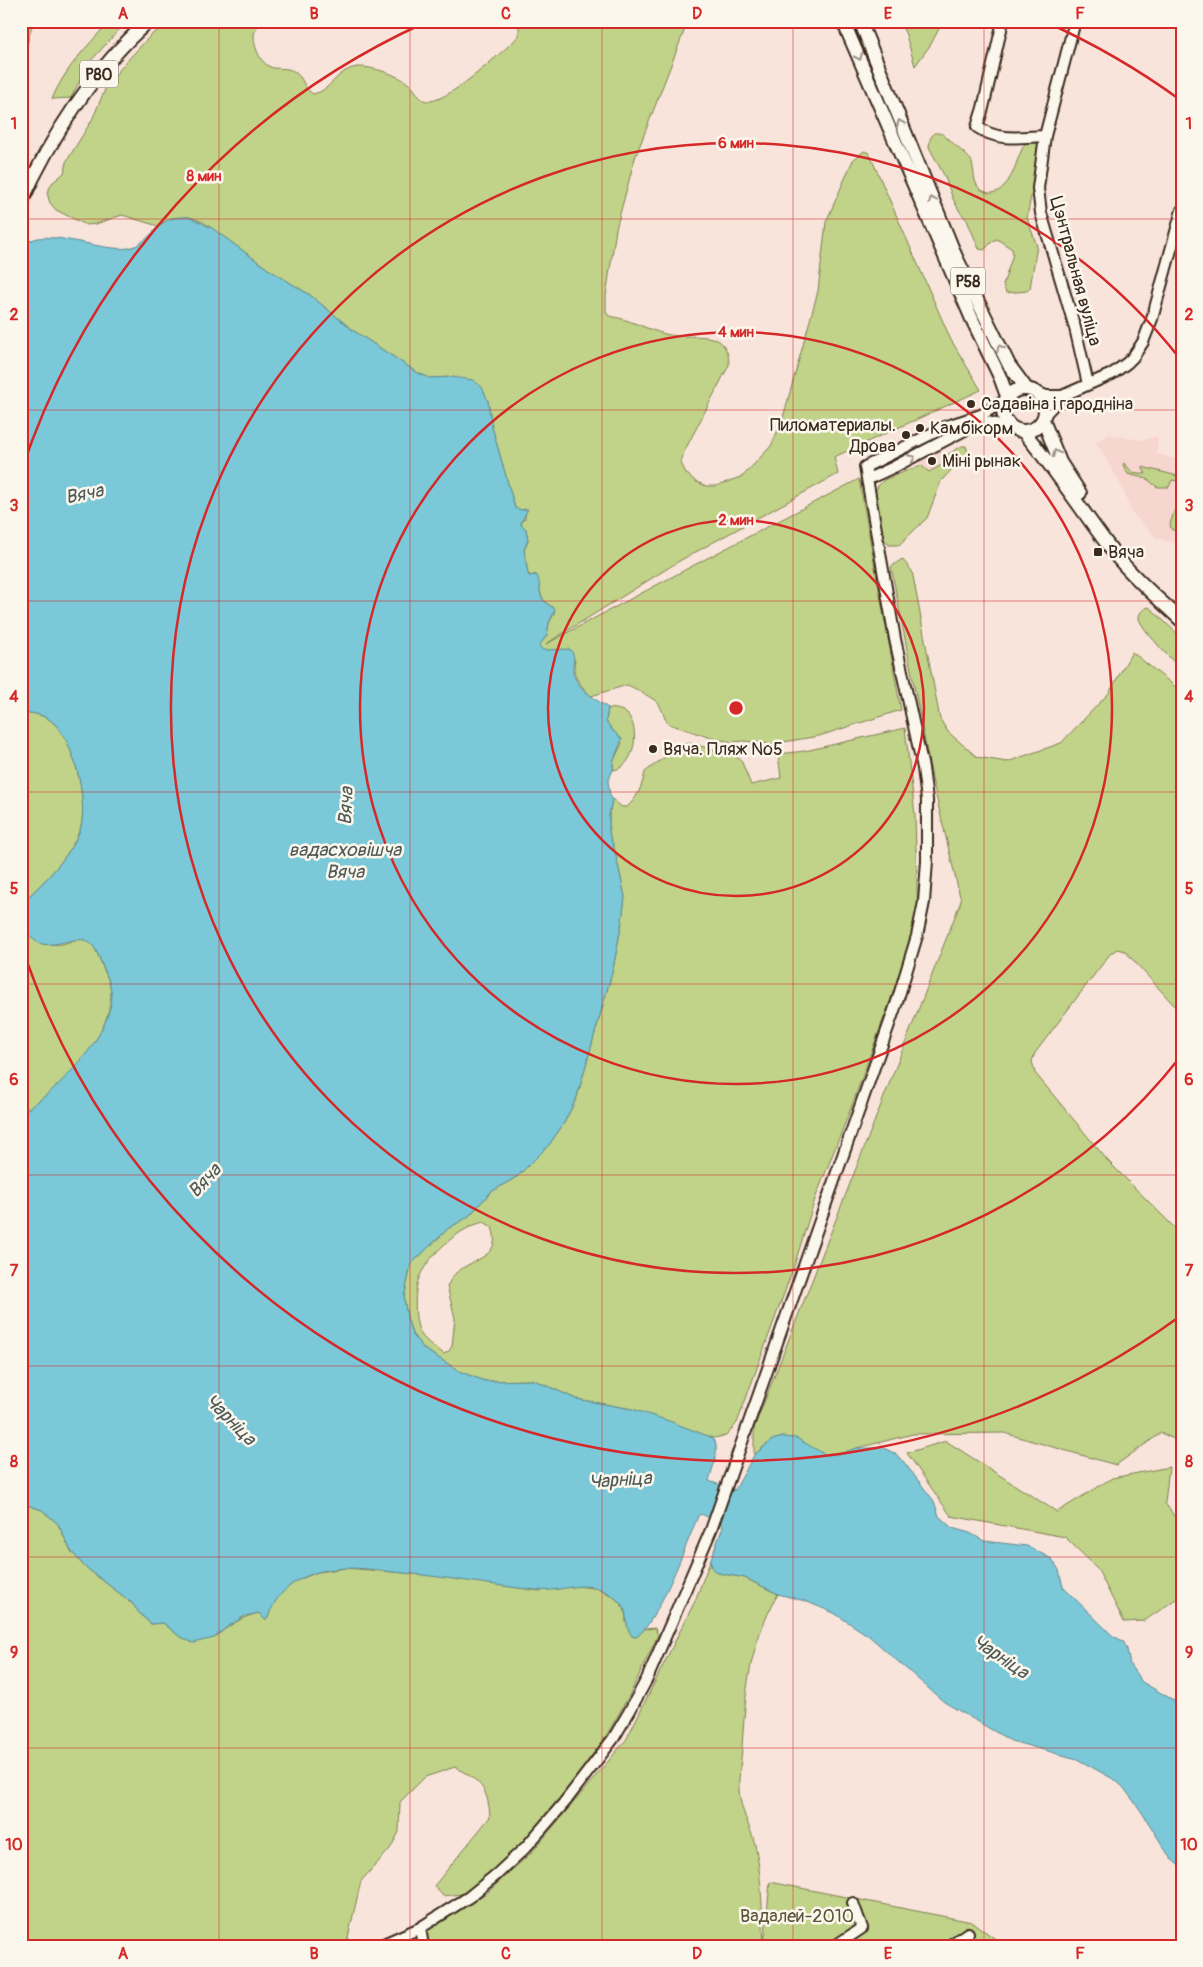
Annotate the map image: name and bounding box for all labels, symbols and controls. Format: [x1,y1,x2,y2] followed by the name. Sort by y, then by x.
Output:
[118,4,129,24] text: A
[309,4,319,24] text: B
[501,4,511,24] text: C
[692,4,702,24] text: D
[884,4,893,24] text: E
[1075,4,1085,24] text: F
[852,52,863,61] one-way arrow
[80,61,118,88] road number: Р80
[11,114,17,134] text: 1
[1186,114,1192,134] text: 1
[896,120,906,128] one-way arrow
[718,134,755,153] text: 6 мин
[187,167,222,186] text: 8 мин
[1045,194,1107,348] street label: Цэнтральная вуліца
[928,196,939,205] one-way arrow
[950,268,986,294] road number: Р58
[10,305,19,325] text: 2
[1185,305,1194,325] text: 2
[718,323,755,342] text: 4 мин
[996,344,1006,353] one-way arrow
[981,393,1133,416] place label: Садавіна і гародніна
[965,398,977,410] marker: Садавіна і гародніна
[770,414,896,458] place label: Пиломатериалы. Дрова
[930,417,1013,440] place label: Камбікорм
[914,422,926,434] marker: Камбікорм
[900,429,912,441] marker: Пиломатериалы. Дрова
[1052,449,1062,458] one-way arrow
[942,450,1021,473] place label: Міні рынак
[906,454,915,464] one-way arrow
[926,455,938,467] marker: Міні рынак
[63,478,106,510] water label: Вяча
[10,496,19,516] text: 3
[1185,496,1194,516] text: 3
[718,511,754,530] text: 2 мин
[1108,541,1144,564] place label: Вяча
[1092,546,1104,558] marker: Вяча
[9,687,19,707] text: 4
[1184,687,1194,707] text: 4
[727,699,745,717] centre of rings
[663,738,783,761] place label: Вяча. Пляж №5
[647,743,659,755] marker: Вяча. Пляж №5
[333,785,359,826] water label: Вяча
[289,838,402,884] water label: вадасховішча Вяча
[10,879,19,899] text: 5
[1185,879,1194,899] text: 5
[9,1070,19,1090] text: 6
[1184,1070,1194,1090] text: 6
[183,1158,227,1203] water label: Вяча
[10,1261,19,1281] text: 7
[1185,1261,1194,1281] text: 7
[200,1389,262,1451] water label: Чарніца
[10,1452,18,1472] text: 8
[1185,1452,1193,1472] text: 8
[588,1466,653,1494] water label: Чарніца
[968,1629,1034,1685] water label: Чарніца
[10,1643,18,1663] text: 9
[1185,1643,1193,1663] text: 9
[5,1835,23,1855] text: 10
[1180,1835,1198,1855] text: 10
[740,1905,854,1928] park label: Вадалей-2010
[118,1944,129,1964] text: A
[309,1944,319,1964] text: B
[501,1944,511,1964] text: C
[692,1944,702,1964] text: D
[884,1944,893,1964] text: E
[1075,1944,1085,1964] text: F

